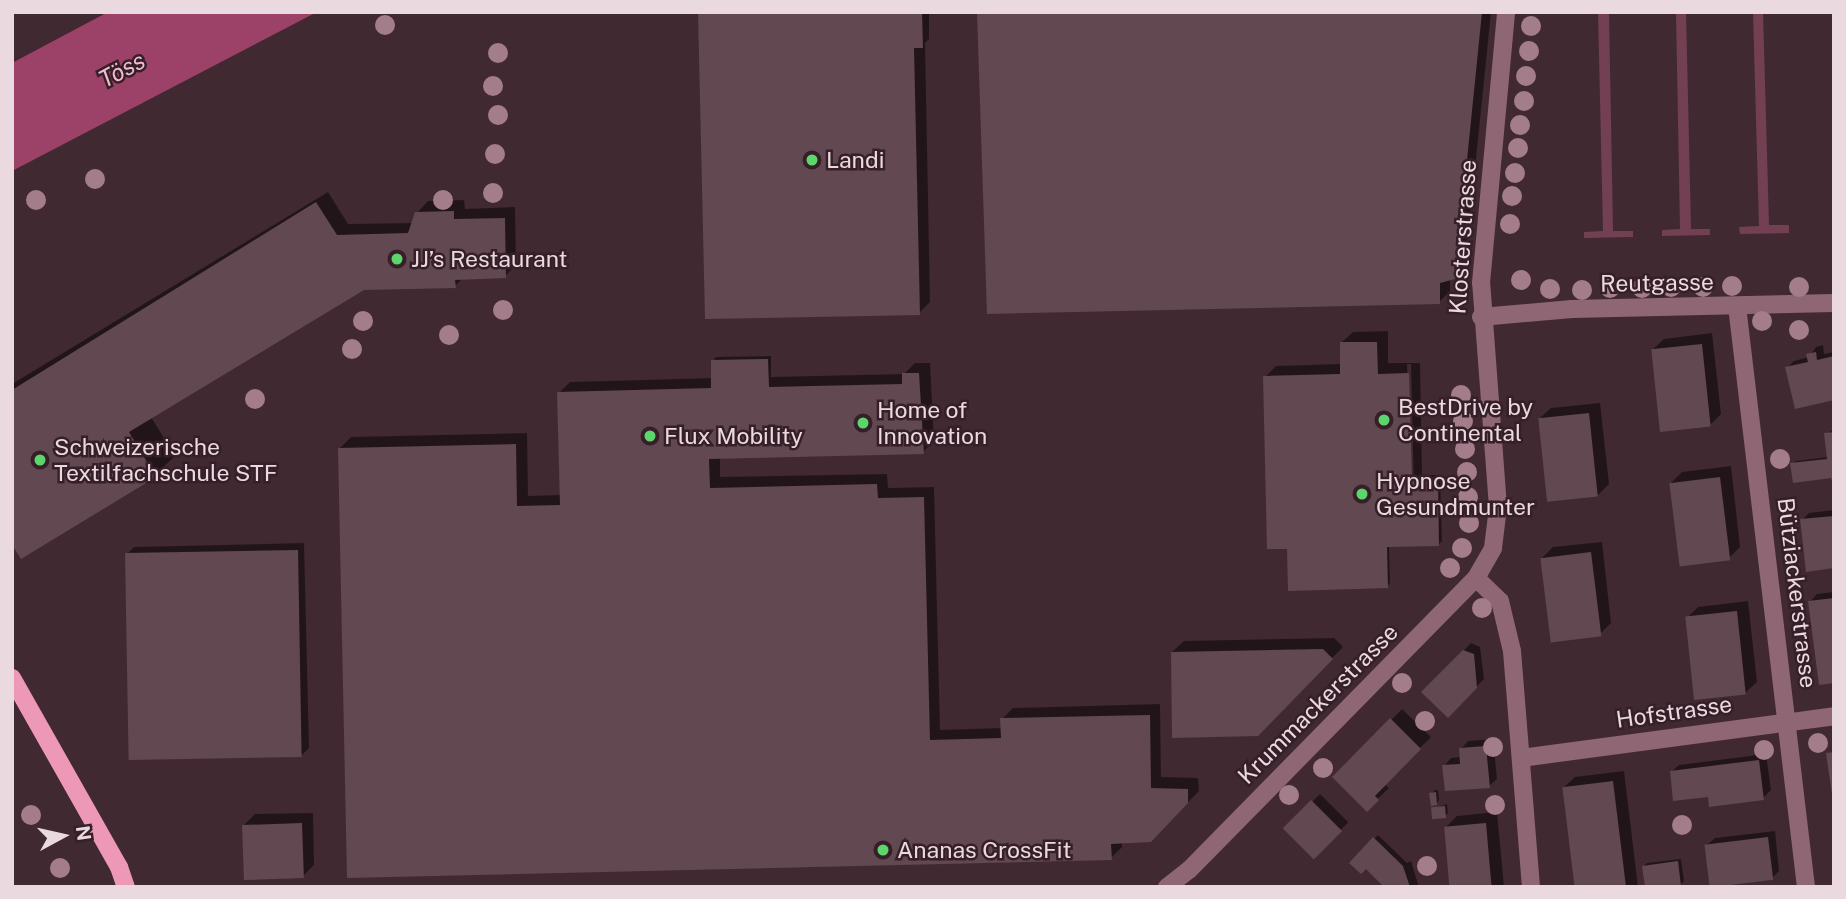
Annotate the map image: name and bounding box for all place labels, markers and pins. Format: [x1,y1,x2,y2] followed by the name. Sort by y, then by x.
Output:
[826,146,884,174] place label: Landi
[804,152,820,168] marker: Landi
[411,245,568,273] place label: JJ’s Restaurant
[389,251,405,267] marker: JJ’s Restaurant
[1398,393,1533,447] place label: BestDrive by Continental
[877,396,987,450] place label: Home of Innovation
[1376,412,1392,428] marker: BestDrive by Continental
[855,415,871,431] marker: Home of Innovation
[664,422,803,450] place label: Flux Mobility
[642,428,658,444] marker: Flux Mobility
[54,433,277,487] place label: Schweizerische Textilfachschule STF
[32,452,48,468] marker: Schweizerische Textilfachschule STF
[1376,467,1535,521] place label: Hypnose Gesundmunter
[1354,486,1370,502] marker: Hypnose Gesundmunter
[897,836,1071,864] place label: Ananas CrossFit
[875,842,891,858] marker: Ananas CrossFit

